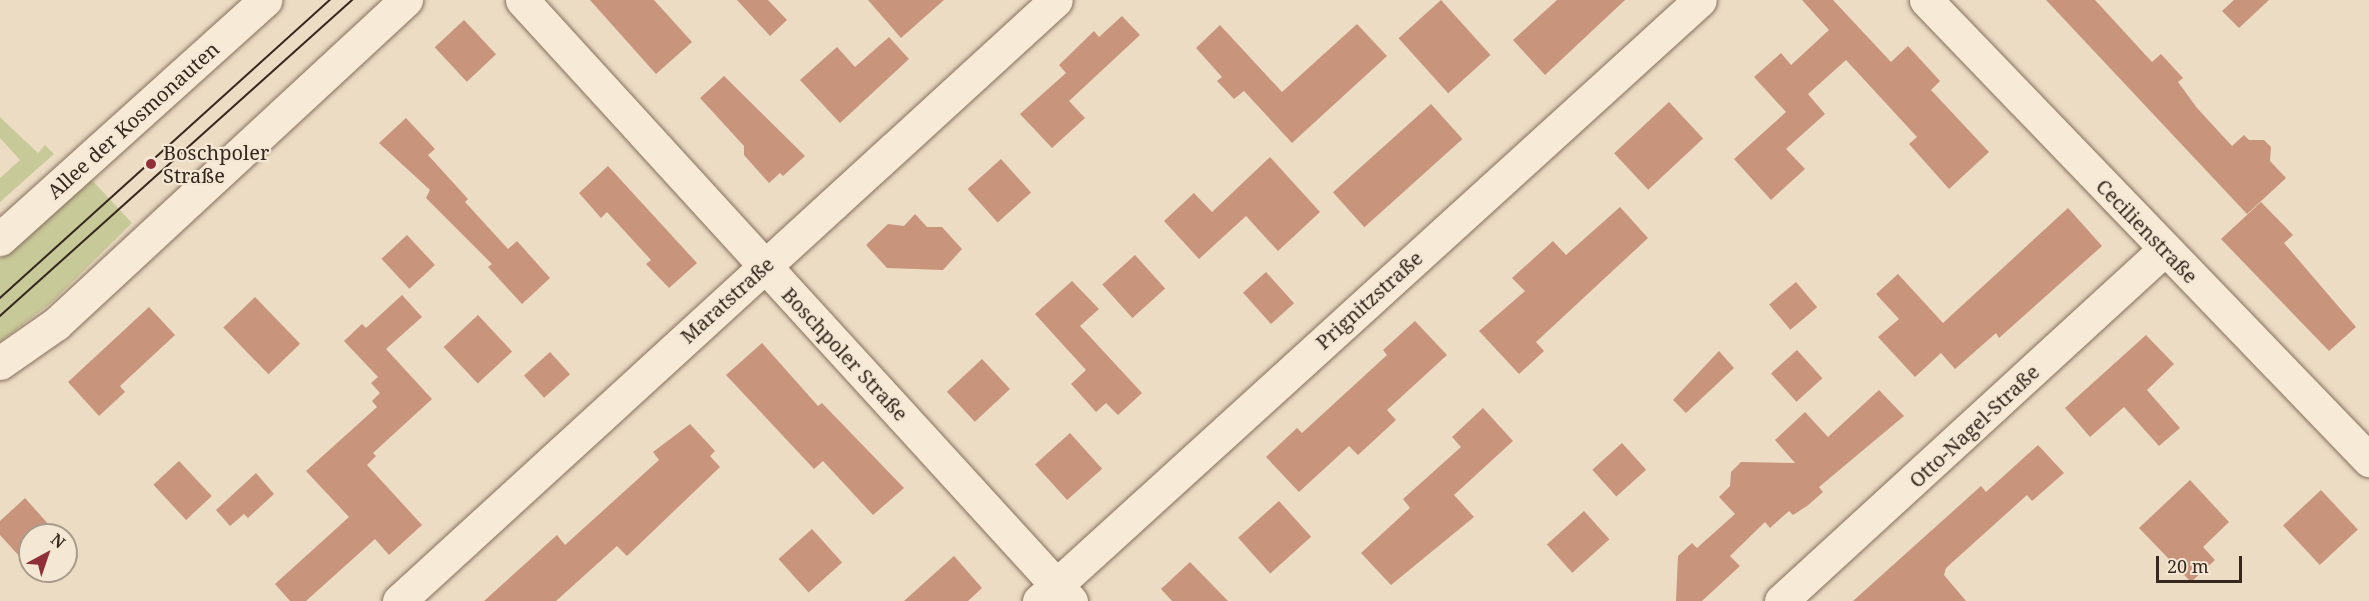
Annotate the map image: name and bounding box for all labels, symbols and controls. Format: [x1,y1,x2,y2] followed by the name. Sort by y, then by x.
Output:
[42,37,224,203] street label: Allee der Kosmonauten
[163,140,269,187] place label: Boschpoler Straße
[144,157,158,171] marker: Boschpoler Straße
[2091,174,2203,288] street label: Cecilienstraße
[1311,246,1427,354] street label: Prignitzstraße
[675,252,779,348] street label: Maratstraße
[777,282,913,426] street label: Boschpoler Straße
[1904,360,2044,492] street label: Otto-Nagel-Straße
[18,523,78,583] north arrow
[46,528,70,553] text: N
[2159,544,2244,582] scale bar
[2167,554,2209,578] text: 20 m

